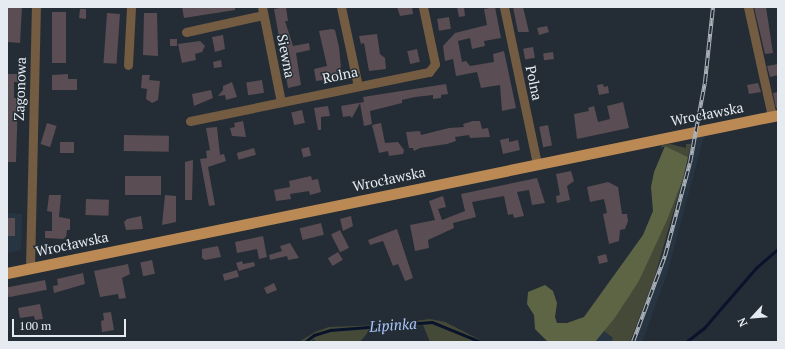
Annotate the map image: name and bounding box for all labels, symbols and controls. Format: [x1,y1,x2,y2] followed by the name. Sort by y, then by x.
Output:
[274,33,298,79] street label: Siewna
[10,57,30,121] street label: Zagonowa
[321,63,359,87] street label: Rolna
[522,64,546,102] street label: Polna
[669,99,745,129] street label: Wrocławska
[351,163,427,195] street label: Wrocławska
[34,228,110,260] street label: Wrocławska
[733,297,773,337] north arrow
[14,311,128,337] scale bar
[369,314,417,336] water label: Lipinka
[734,315,750,329] text: N
[19,318,51,333] text: 100 m

